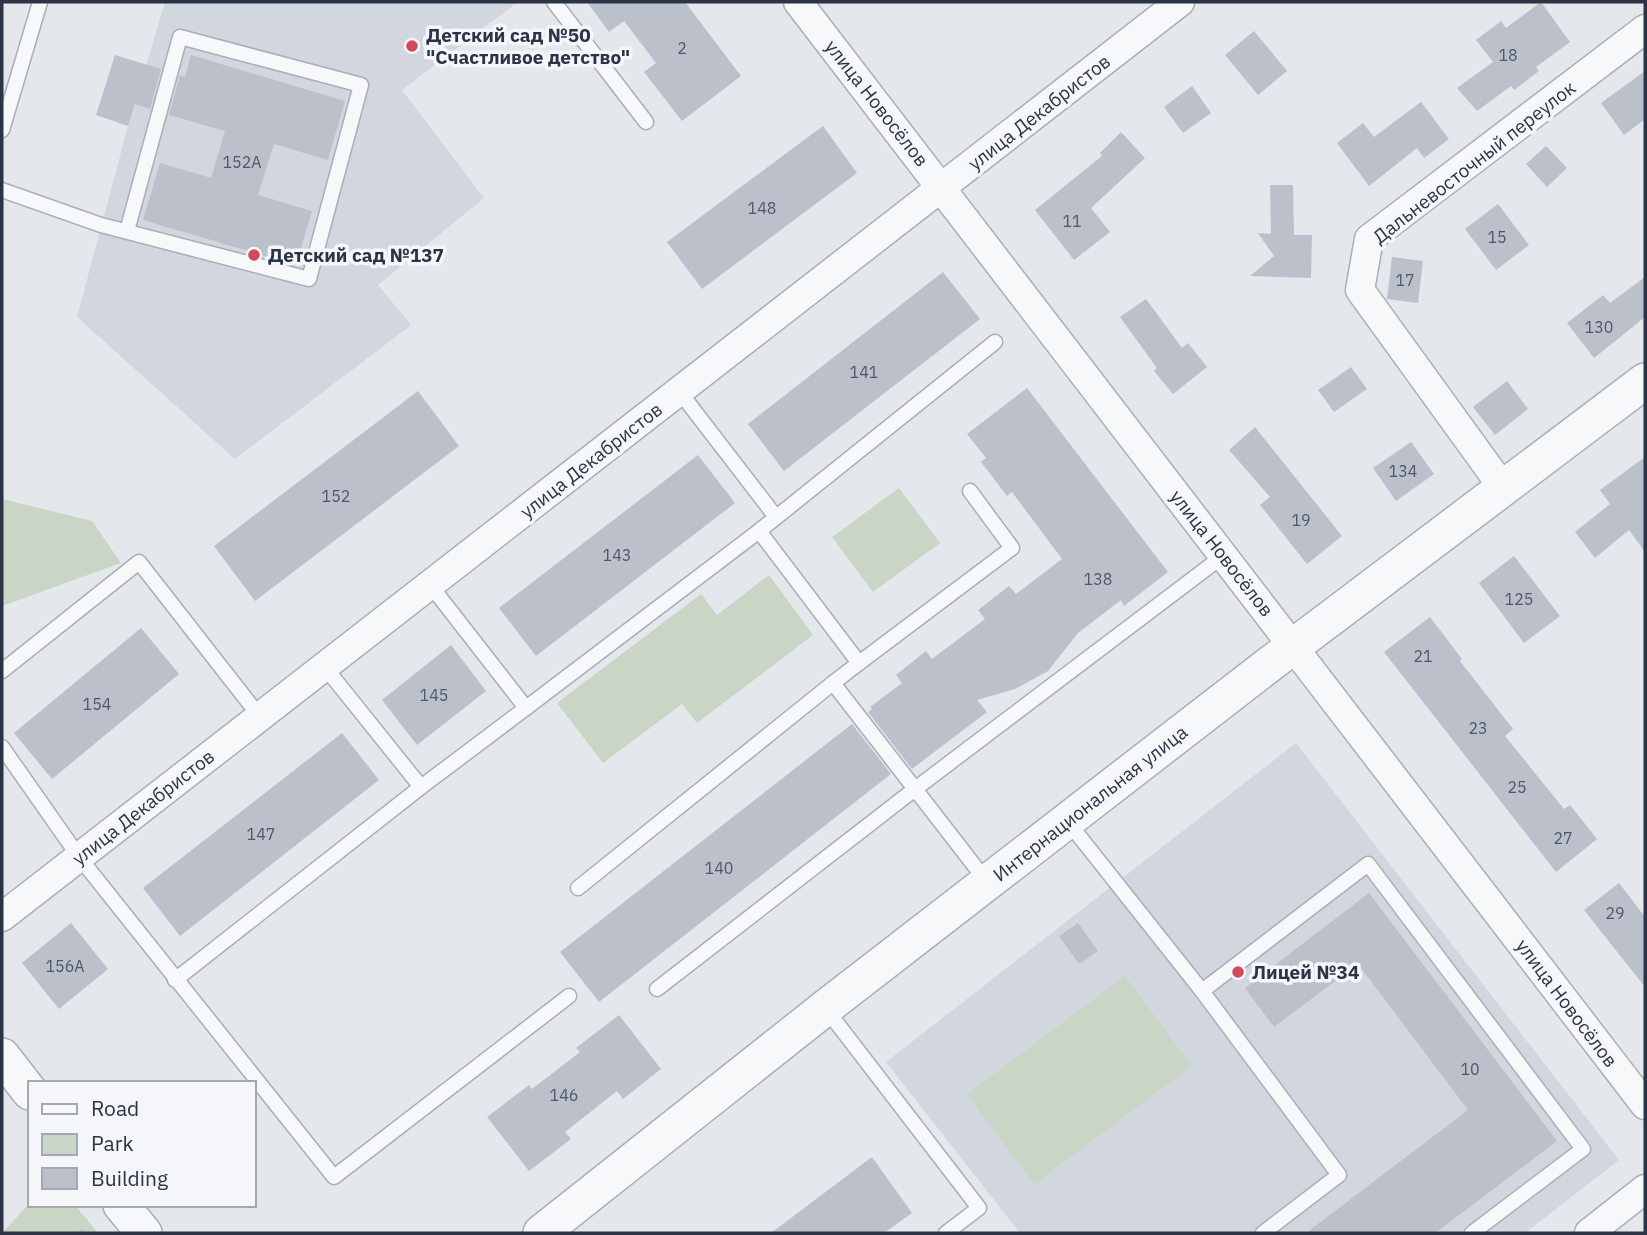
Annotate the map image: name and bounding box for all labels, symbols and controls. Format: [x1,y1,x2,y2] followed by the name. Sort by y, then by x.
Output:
[426,23,630,69] place label: Детский сад №50 "Счастливое детство"
[820,35,934,171] street label: улица Новосёлов
[404,38,420,54] marker: Детский сад №50 "Счастливое детство"
[677,38,687,58] house number: 2
[1498,45,1518,65] house number: 18
[963,49,1115,175] street label: улица Декабристов
[1368,75,1580,249] street label: Дальневосточный переулок
[222,152,262,172] house number: 152А
[748,198,776,218] house number: 148
[1062,211,1082,231] house number: 11
[1487,227,1507,247] house number: 15
[268,243,444,267] place label: Детский сад №137
[246,247,262,263] marker: Детский сад №137
[1395,270,1415,290] house number: 17
[1585,317,1613,337] house number: 130
[850,362,878,382] house number: 141
[515,397,667,523] street label: улица Декабристов
[1389,461,1417,481] house number: 134
[1165,485,1279,621] street label: улица Новосёлов
[322,486,350,506] house number: 152
[1291,510,1311,530] house number: 19
[603,545,631,565] house number: 143
[1084,569,1112,589] house number: 138
[1505,589,1533,609] house number: 125
[1413,646,1433,666] house number: 21
[420,685,448,705] house number: 145
[83,694,111,714] house number: 154
[1468,718,1488,738] house number: 23
[988,720,1192,886] street label: Интернациональная улица
[67,744,219,870] street label: улица Декабристов
[1507,777,1527,797] house number: 25
[247,824,275,844] house number: 147
[1553,828,1573,848] house number: 27
[705,858,733,878] house number: 140
[1605,903,1625,923] house number: 29
[1511,934,1623,1072] street label: улица Новосёлов
[45,956,85,976] house number: 156А
[1252,960,1359,984] place label: Лицей №34
[1230,964,1246,980] marker: Лицей №34
[1460,1059,1480,1079] house number: 10
[28,1081,256,1207] legend
[550,1085,578,1105] house number: 146
[91,1094,139,1122] text: Road
[91,1129,134,1157] text: Park
[91,1164,168,1192] text: Building

